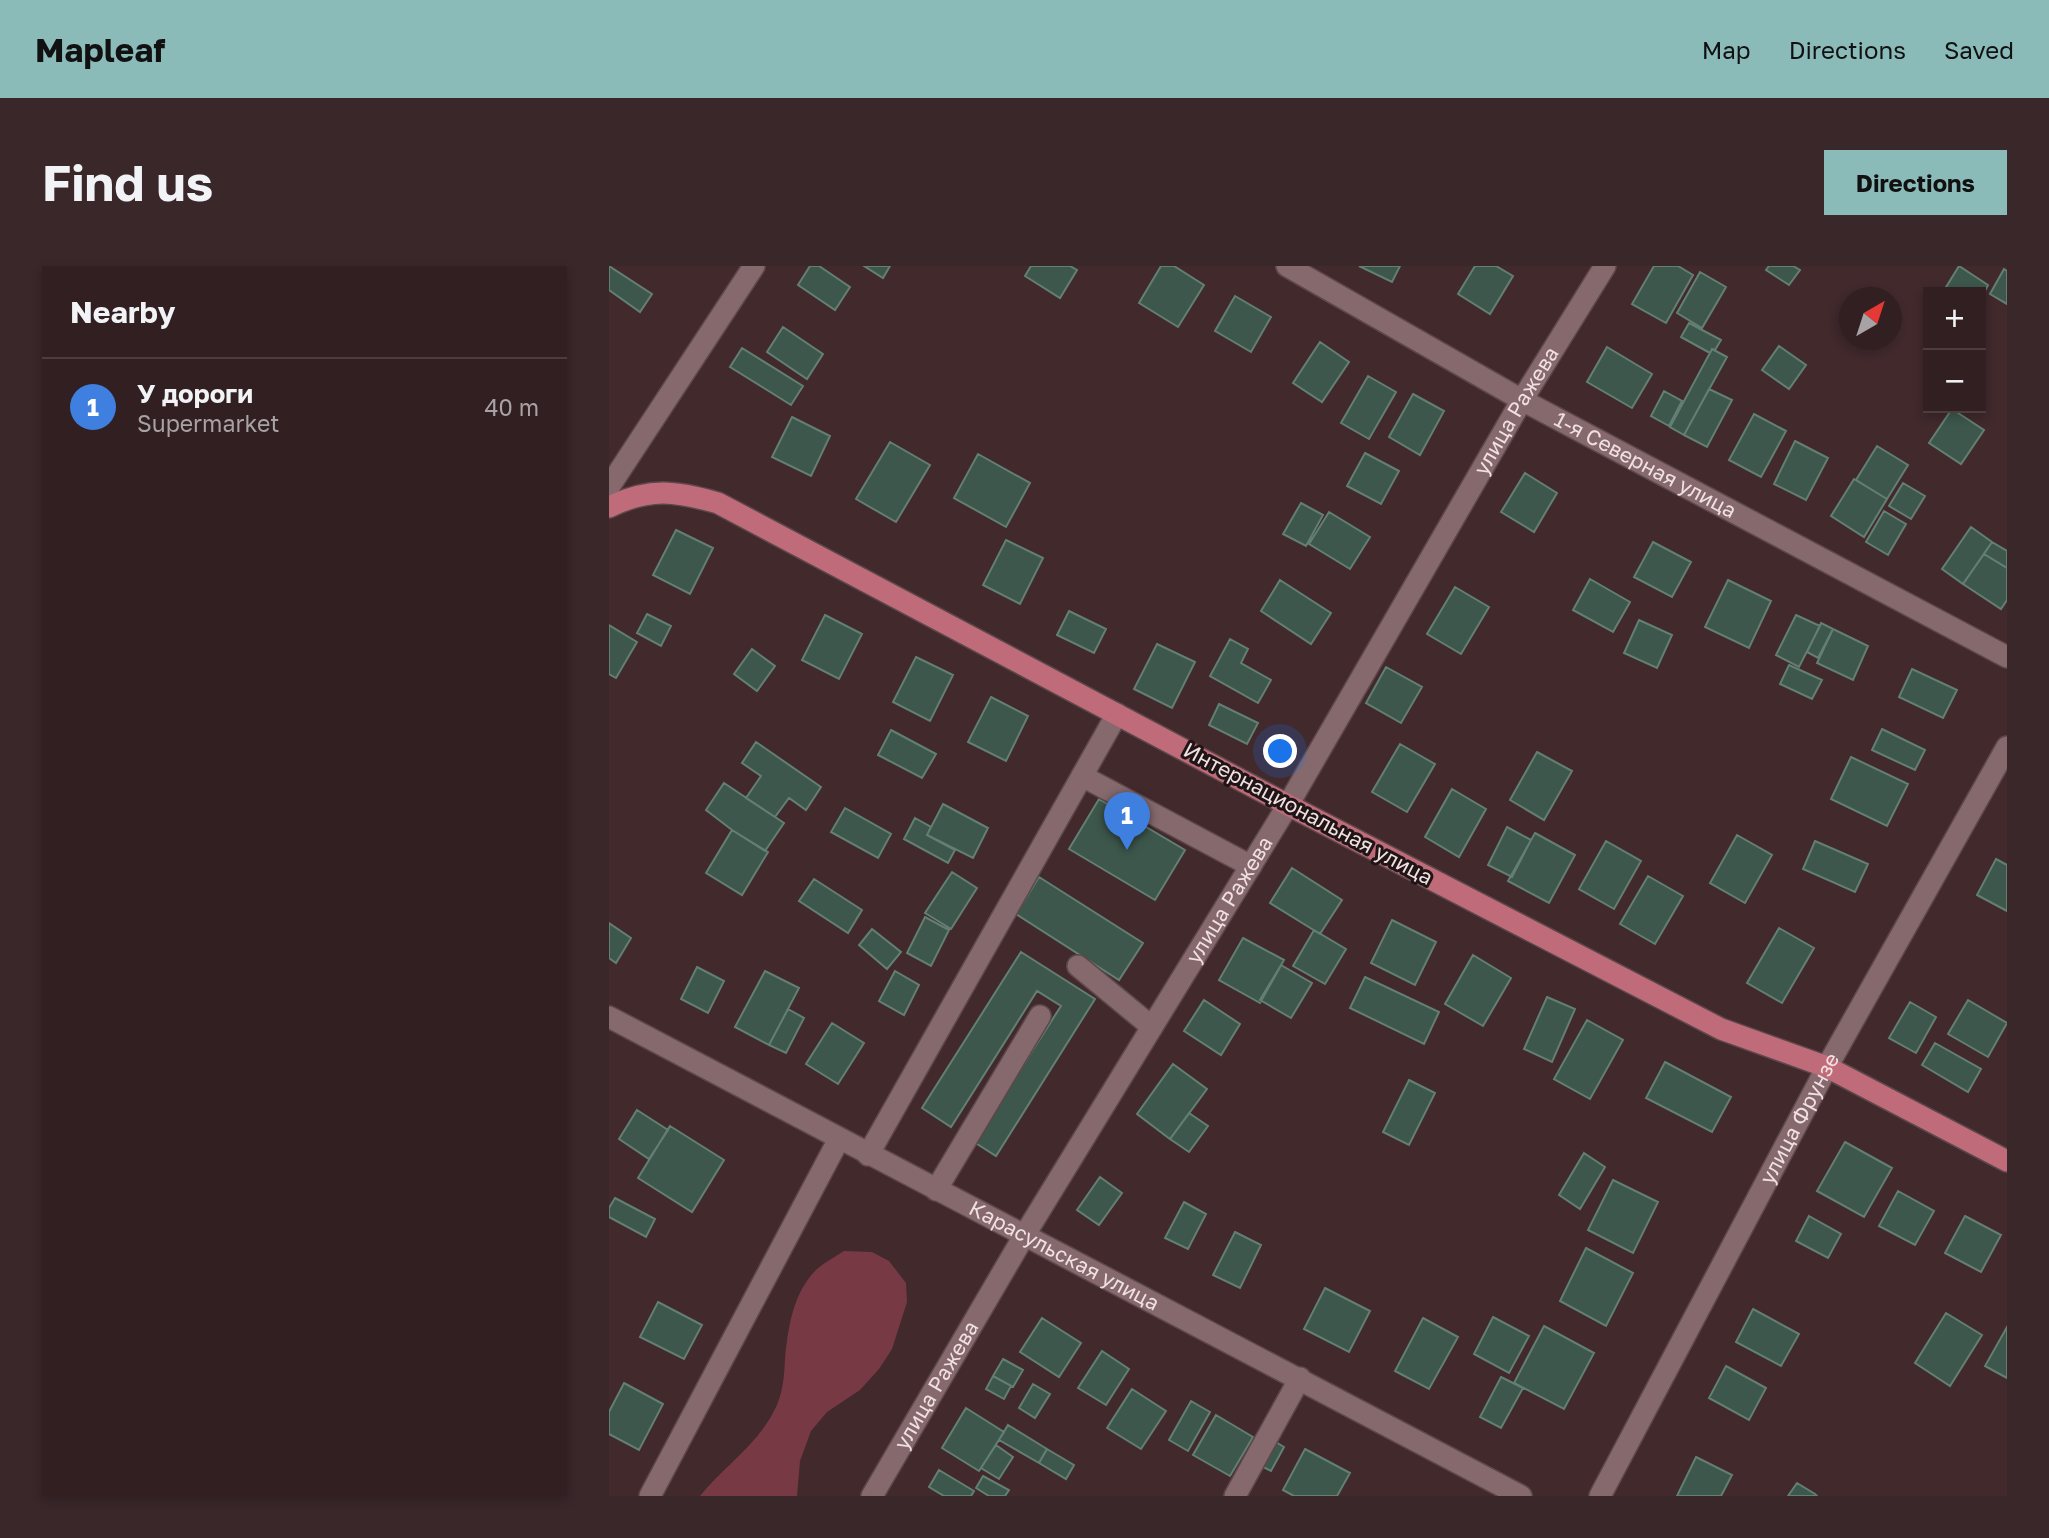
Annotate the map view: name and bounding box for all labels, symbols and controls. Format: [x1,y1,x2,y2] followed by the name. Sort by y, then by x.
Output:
[35,30,165,69] text: Mapleaf
[1702,35,1751,64] text: Map
[1789,35,1906,64] text: Directions
[1944,35,2014,64] text: Saved
[1824,150,2007,215] button: Directions
[42,153,213,212] text: Find us
[1839,287,1902,350] north arrow
[1923,287,1986,413] map controls
[1923,287,1986,350] button: +
[70,294,175,330] text: Nearby
[1467,342,1564,479] street label: улица Ражева
[1923,350,1986,413] button: −
[137,378,253,409] text: У дороги
[87,393,99,421] text: 1
[485,393,539,421] text: 40 m
[1550,406,1741,523] street label: 1-я Северная улица
[137,409,280,437] text: Supermarket
[1263,734,1297,768] your location
[1179,736,1438,890] street label: Интернациональная улица
[1104,792,1150,850] pin: 1
[1180,831,1278,968] street label: улица Ражева
[1753,1048,1844,1188] street label: улица Фрунзе
[965,1195,1164,1316] street label: Карасульская улица
[888,1316,983,1454] street label: улица Ражева

